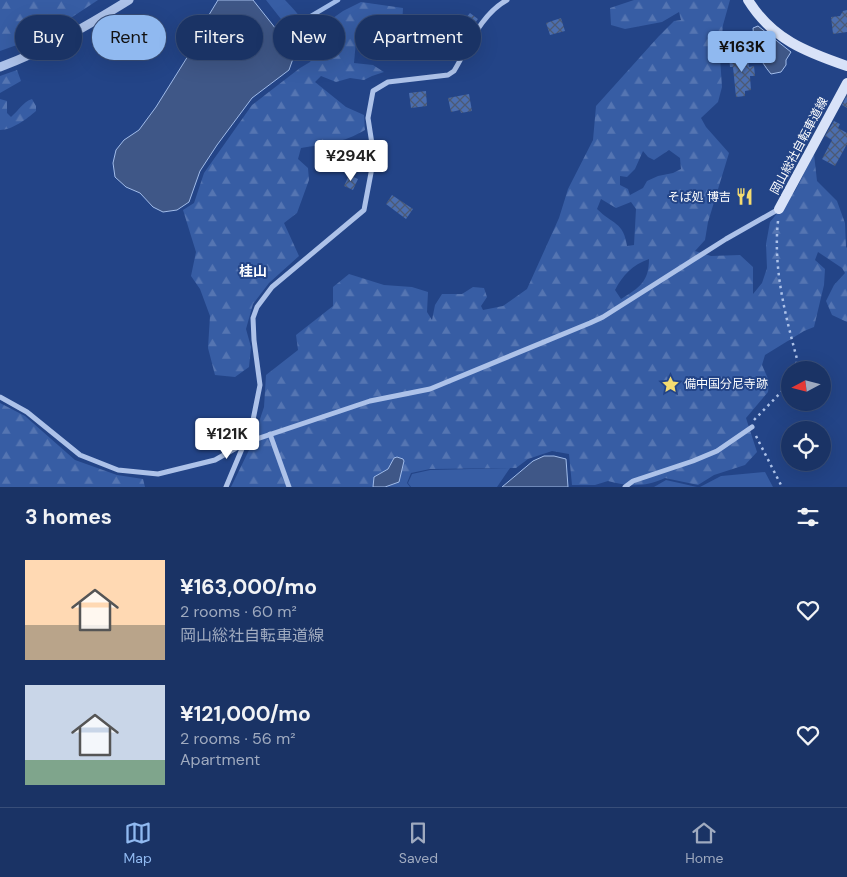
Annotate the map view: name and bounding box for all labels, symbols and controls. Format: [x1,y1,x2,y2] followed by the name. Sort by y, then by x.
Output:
[15,15,82,60] chip: Buy
[92,15,166,60] chip: Rent
[176,15,263,60] chip: Filters
[273,15,345,60] chip: New
[355,15,481,60] chip: Apartment
[707,30,777,73] pin: ¥163K
[719,36,765,57] text: ¥163K
[767,95,831,197] street label: 岡山総社自転車道線
[316,140,386,182] pin: ¥294K
[326,145,376,166] text: ¥294K
[735,187,755,207] restaurant icon: そば処 博吉
[668,189,731,205] place label: そば処 博吉
[239,262,267,280] district label: 桂山
[781,361,831,411] north arrow
[781,361,831,471] map controls
[660,374,680,394] place icon: 備中国分尼寺跡
[684,376,768,392] place label: 備中国分尼寺跡
[192,418,262,460] pin: ¥121K
[781,421,831,471] button: locate
[206,423,248,444] text: ¥121K
[25,503,112,531] text: 3 homes
[794,503,822,531] icon: filters
[180,573,317,601] text: ¥163,000/mo
[65,580,125,640] icon: home
[794,596,822,624] icon: heart
[180,601,297,622] text: 2 rooms · 60 m²
[180,625,324,646] text: 岡山総社自転車道線
[180,700,311,728] text: ¥121,000/mo
[65,705,125,765] icon: home
[794,721,822,749] icon: heart
[180,728,296,749] text: 2 rooms · 56 m²
[180,749,260,770] text: Apartment
[124,819,152,867] tab: Map
[399,819,438,867] tab: Saved
[685,819,723,867] tab: Home

